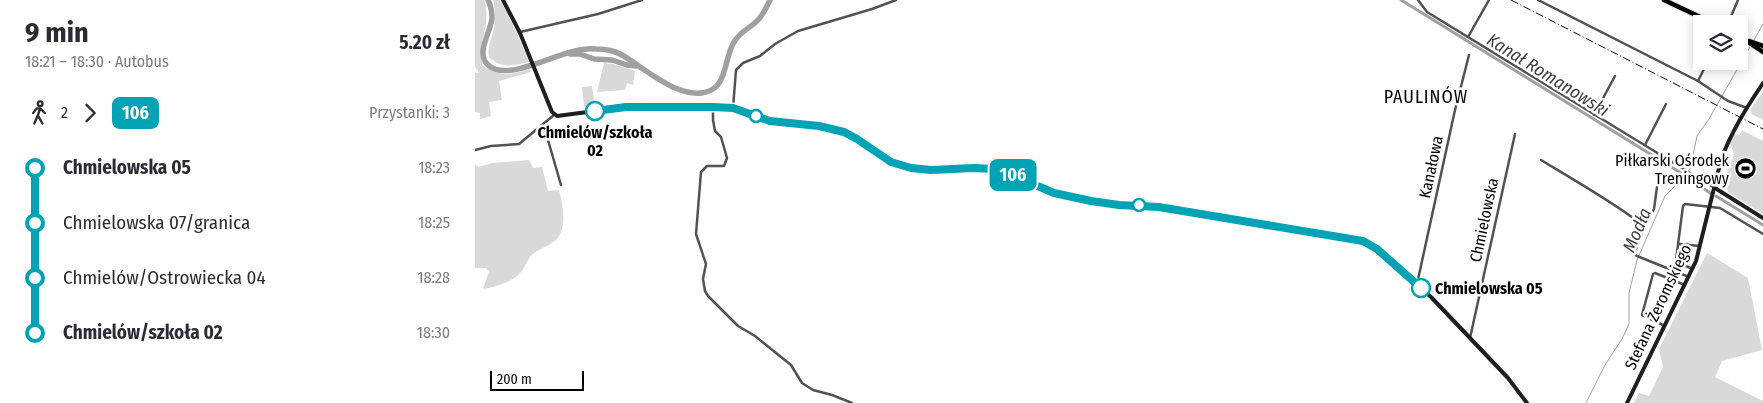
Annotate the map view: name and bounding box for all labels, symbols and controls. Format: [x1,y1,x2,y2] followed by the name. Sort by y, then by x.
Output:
[1693,15,1748,70] map controls
[1693,15,1748,70] button: layers
[25,16,89,49] text: 9 min
[1483,29,1614,122] water label: Kanał Romanowski
[399,31,450,54] text: 5.20 zł
[25,52,169,71] text: 18:21 – 18:30 · Autobus
[1384,85,1468,108] district label: PAULINÓW
[25,99,53,127] icon: walk
[76,99,104,127] icon: forward
[585,101,605,121] marker: Chmielów/szkoła 02
[122,102,149,124] text: 106
[61,103,68,122] text: 2
[369,103,450,122] text: Przystanki: 3
[749,109,763,123] unlabelled marker
[537,123,653,160] place label: Chmielów/szkoła 02
[1415,134,1447,200] street label: Kanałowa
[1615,151,1730,188] place label: Piłkarski Ośrodek Treningowy
[63,156,191,179] text: Chmielowska 05
[1733,157,1757,181] sports icon: Piłkarski Ośrodek Treningowy
[418,158,450,177] text: 18:23
[984,159,1042,191] line badge: 106
[1000,164,1026,186] text: 106
[1466,176,1502,264] street label: Chmielowska
[1132,198,1146,212] unlabelled marker
[1618,205,1656,255] water label: Modła
[63,211,250,234] text: Chmielowska 07/granica
[418,213,450,232] text: 18:25
[1621,241,1695,373] street label: Stefana Żeromskiego
[63,266,266,289] text: Chmielów/Ostrowiecka 04
[417,268,450,287] text: 18:28
[1411,278,1431,298] marker: Chmielowska 05
[1435,279,1543,298] place label: Chmielowska 05
[63,321,223,344] text: Chmielów/szkoła 02
[417,323,450,342] text: 18:30
[490,368,584,391] scale bar
[497,371,532,388] text: 200 m

